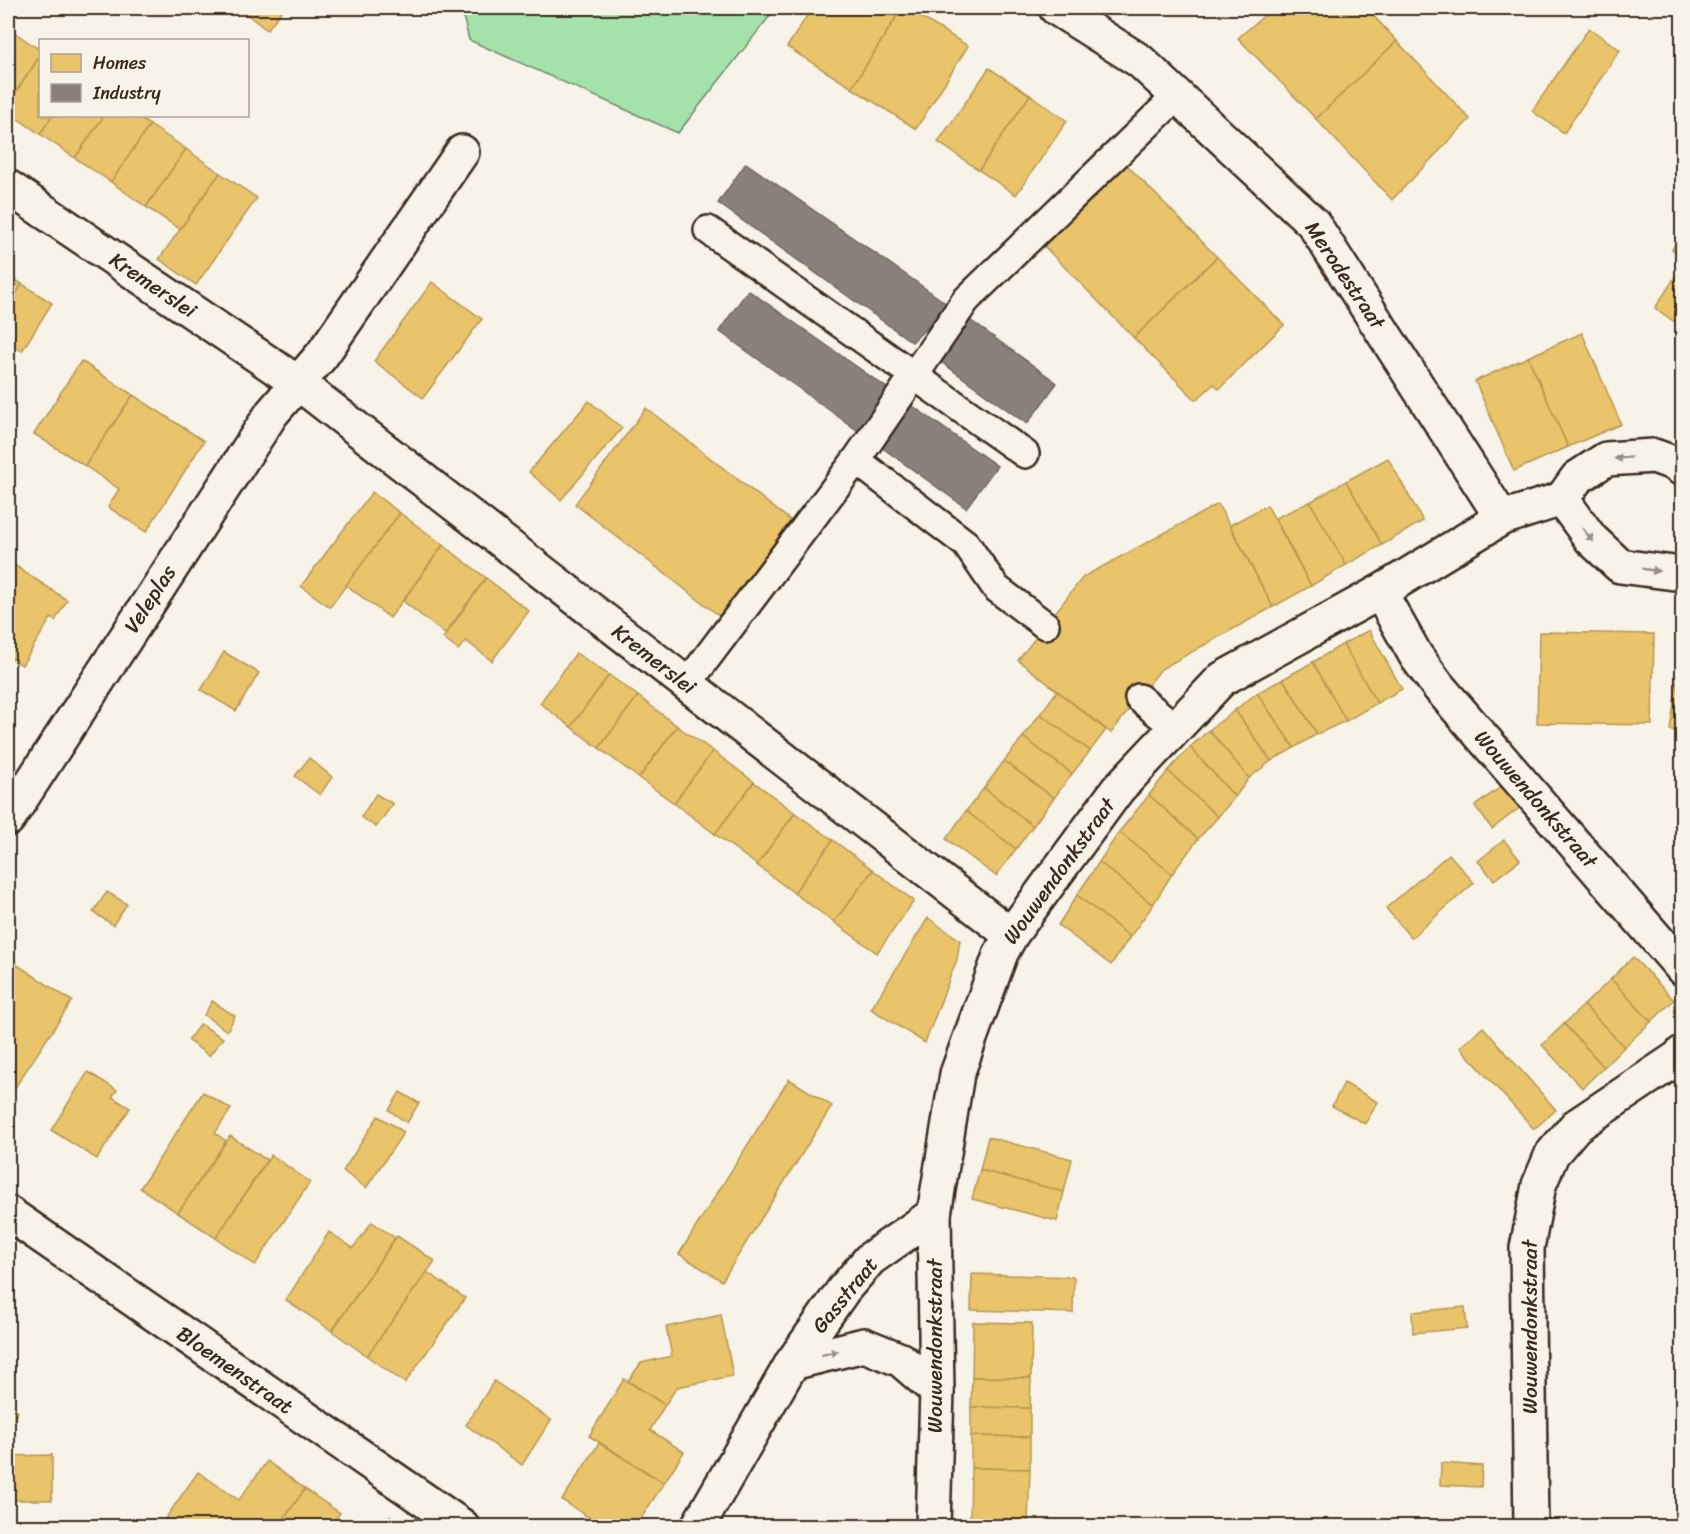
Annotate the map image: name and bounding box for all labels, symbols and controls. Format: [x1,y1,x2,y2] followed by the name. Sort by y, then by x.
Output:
[39,39,249,117] legend
[93,47,147,79] text: Homes
[92,77,162,109] text: Industry
[1294,213,1396,338] street label: Merodestraat
[101,241,206,329] street label: Kremerslei
[1613,453,1632,463] one-way arrow
[1581,527,1594,542] one-way arrow
[113,557,187,641] street label: Veleplas
[1642,565,1661,574] one-way arrow
[603,613,706,705] street label: Kremerslei
[1465,721,1608,878] street label: Wouwendonkstraat
[992,788,1126,953] street label: Wouwendonkstraat
[1511,1238,1549,1414] street label: Wouwendonkstraat
[802,1248,888,1342] street label: Gasstraat
[916,1257,954,1433] street label: Wouwendonkstraat
[168,1315,302,1425] street label: Bloemenstraat
[821,1348,839,1358] one-way arrow

